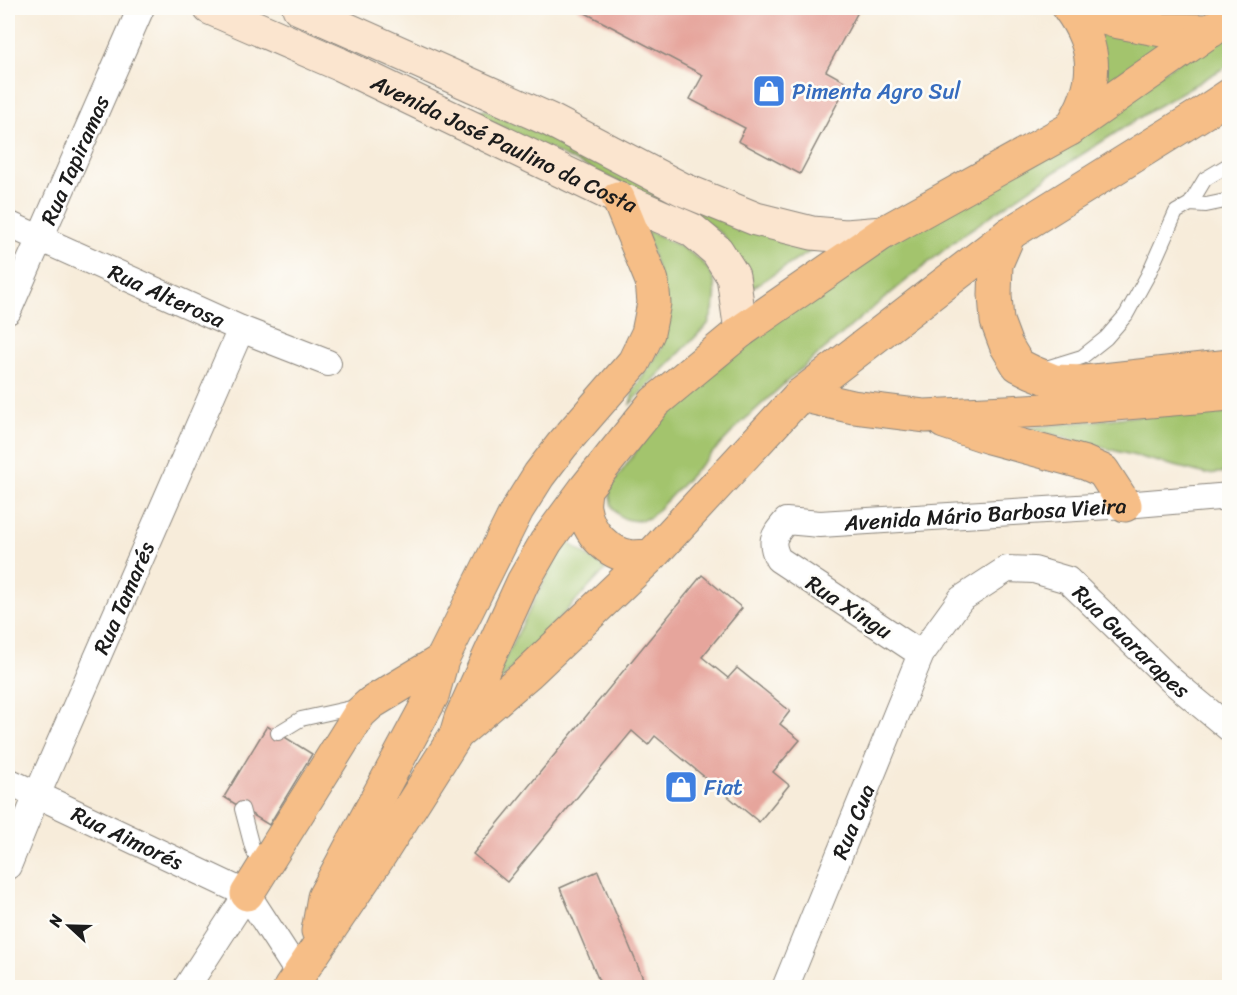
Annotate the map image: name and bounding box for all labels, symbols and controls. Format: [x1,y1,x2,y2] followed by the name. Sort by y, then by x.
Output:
[364,62,645,224] street label: Avenida José Paulino da Costa
[792,72,961,111] place label: Pimenta Agro Sul
[751,73,787,109] shop icon: Pimenta Agro Sul
[29,88,120,231] street label: Rua Tapiramas
[102,252,232,339] street label: Rua Alterosa
[842,485,1128,542] street label: Avenida Mário Barbosa Vieira
[81,535,165,661] street label: Rua Tamarés
[798,564,901,650] street label: Rua Xingu
[1063,574,1200,709] street label: Rua Guararapes
[704,768,743,807] place label: Fiat
[663,769,699,805] shop icon: Fiat
[820,778,886,865] street label: Rua Cua
[65,794,190,881] street label: Rua Aimorés
[39,896,99,956] north arrow
[40,909,71,932] text: N

